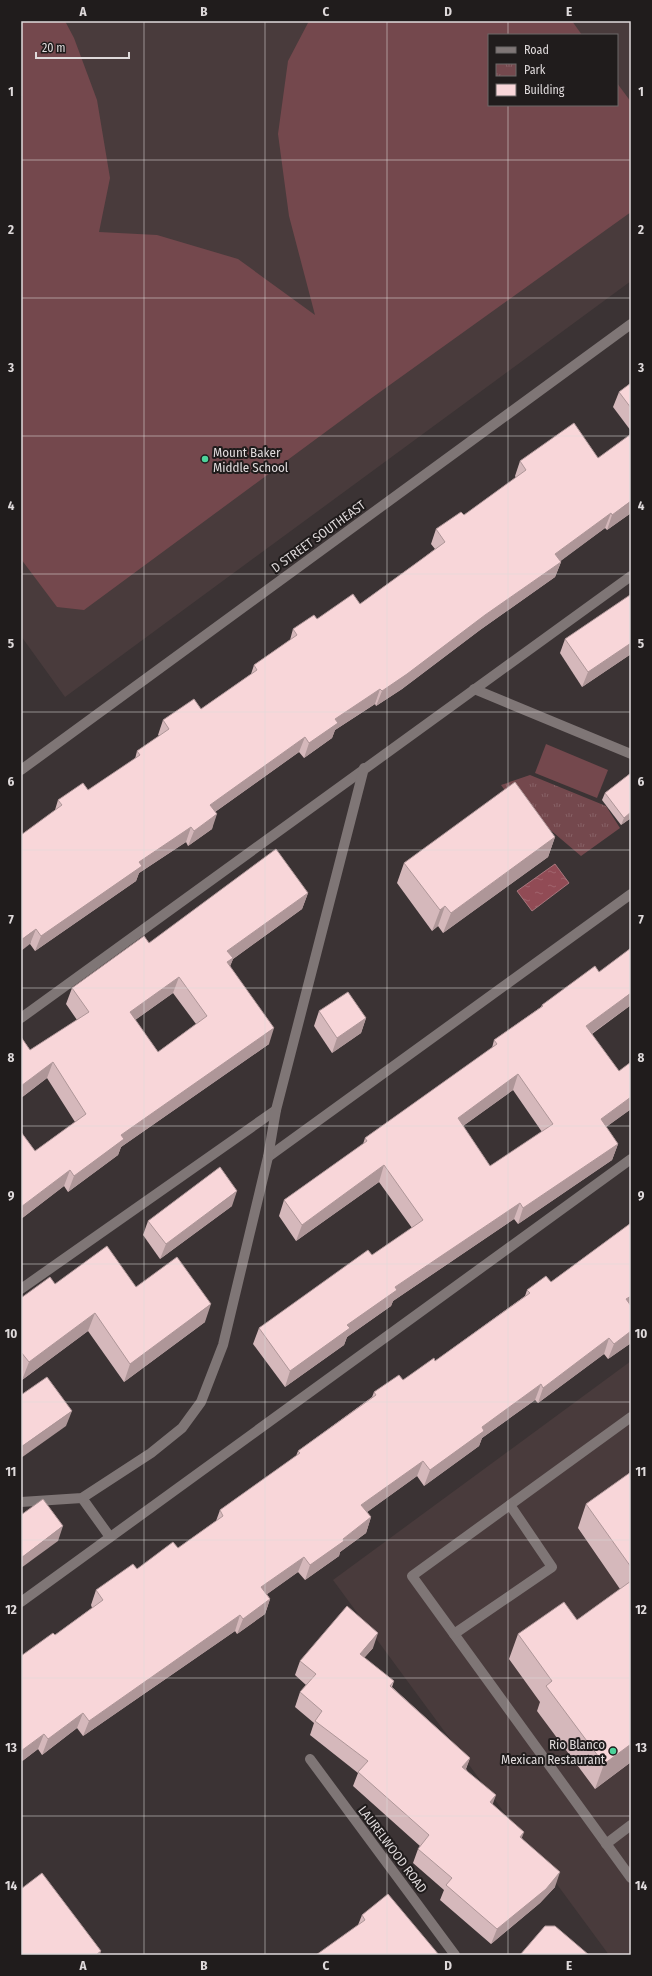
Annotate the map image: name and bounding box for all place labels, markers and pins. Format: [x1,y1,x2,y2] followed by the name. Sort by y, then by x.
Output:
[213,445,289,475] place label: Mount Baker Middle School
[200,454,210,464] marker: Mount Baker Middle School
[501,1737,606,1767] place label: Rio Blanco Mexican Restaurant
[608,1746,618,1756] marker: Rio Blanco Mexican Restaurant

